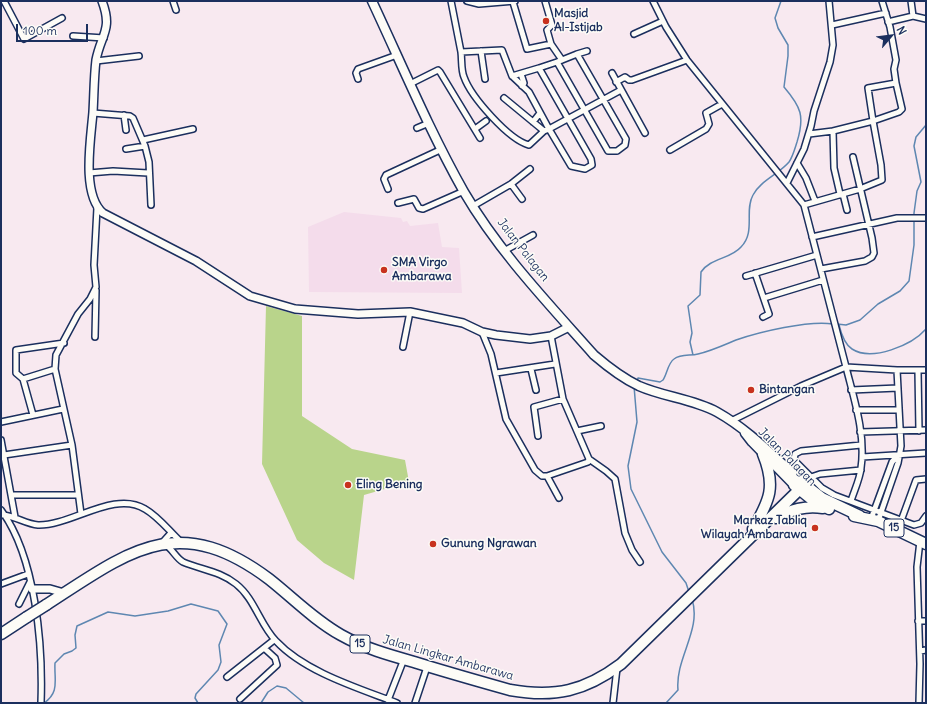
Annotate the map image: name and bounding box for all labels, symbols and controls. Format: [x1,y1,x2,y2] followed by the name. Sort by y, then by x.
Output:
[554,7,603,35] place label: Masjid Al-Istijab
[18,16,90,42] scale bar
[541,16,551,26] marker: Masjid Al-Istijab
[871,16,911,56] north arrow
[23,23,57,38] text: 100 m
[894,24,910,37] text: N
[494,216,552,284] street label: Jalan Palagan
[392,256,452,284] place label: SMA Virgo Ambarawa
[379,265,389,275] marker: SMA Virgo Ambarawa
[759,383,815,397] place label: Bintangan
[746,385,756,395] marker: Bintangan
[755,425,819,489] street label: Jalan Palagan
[356,478,423,492] place label: Eling Bening
[343,480,353,490] marker: Eling Bening
[701,514,807,542] place label: Markaz Tabliq Wilayah Ambarawa
[884,519,904,537] road number: 15
[810,523,820,533] marker: Markaz Tabliq Wilayah Ambarawa
[441,537,537,551] place label: Gunung Ngrawan
[428,539,438,549] marker: Gunung Ngrawan
[381,632,515,684] street label: Jalan Lingkar Ambarawa
[350,635,370,653] road number: 15

